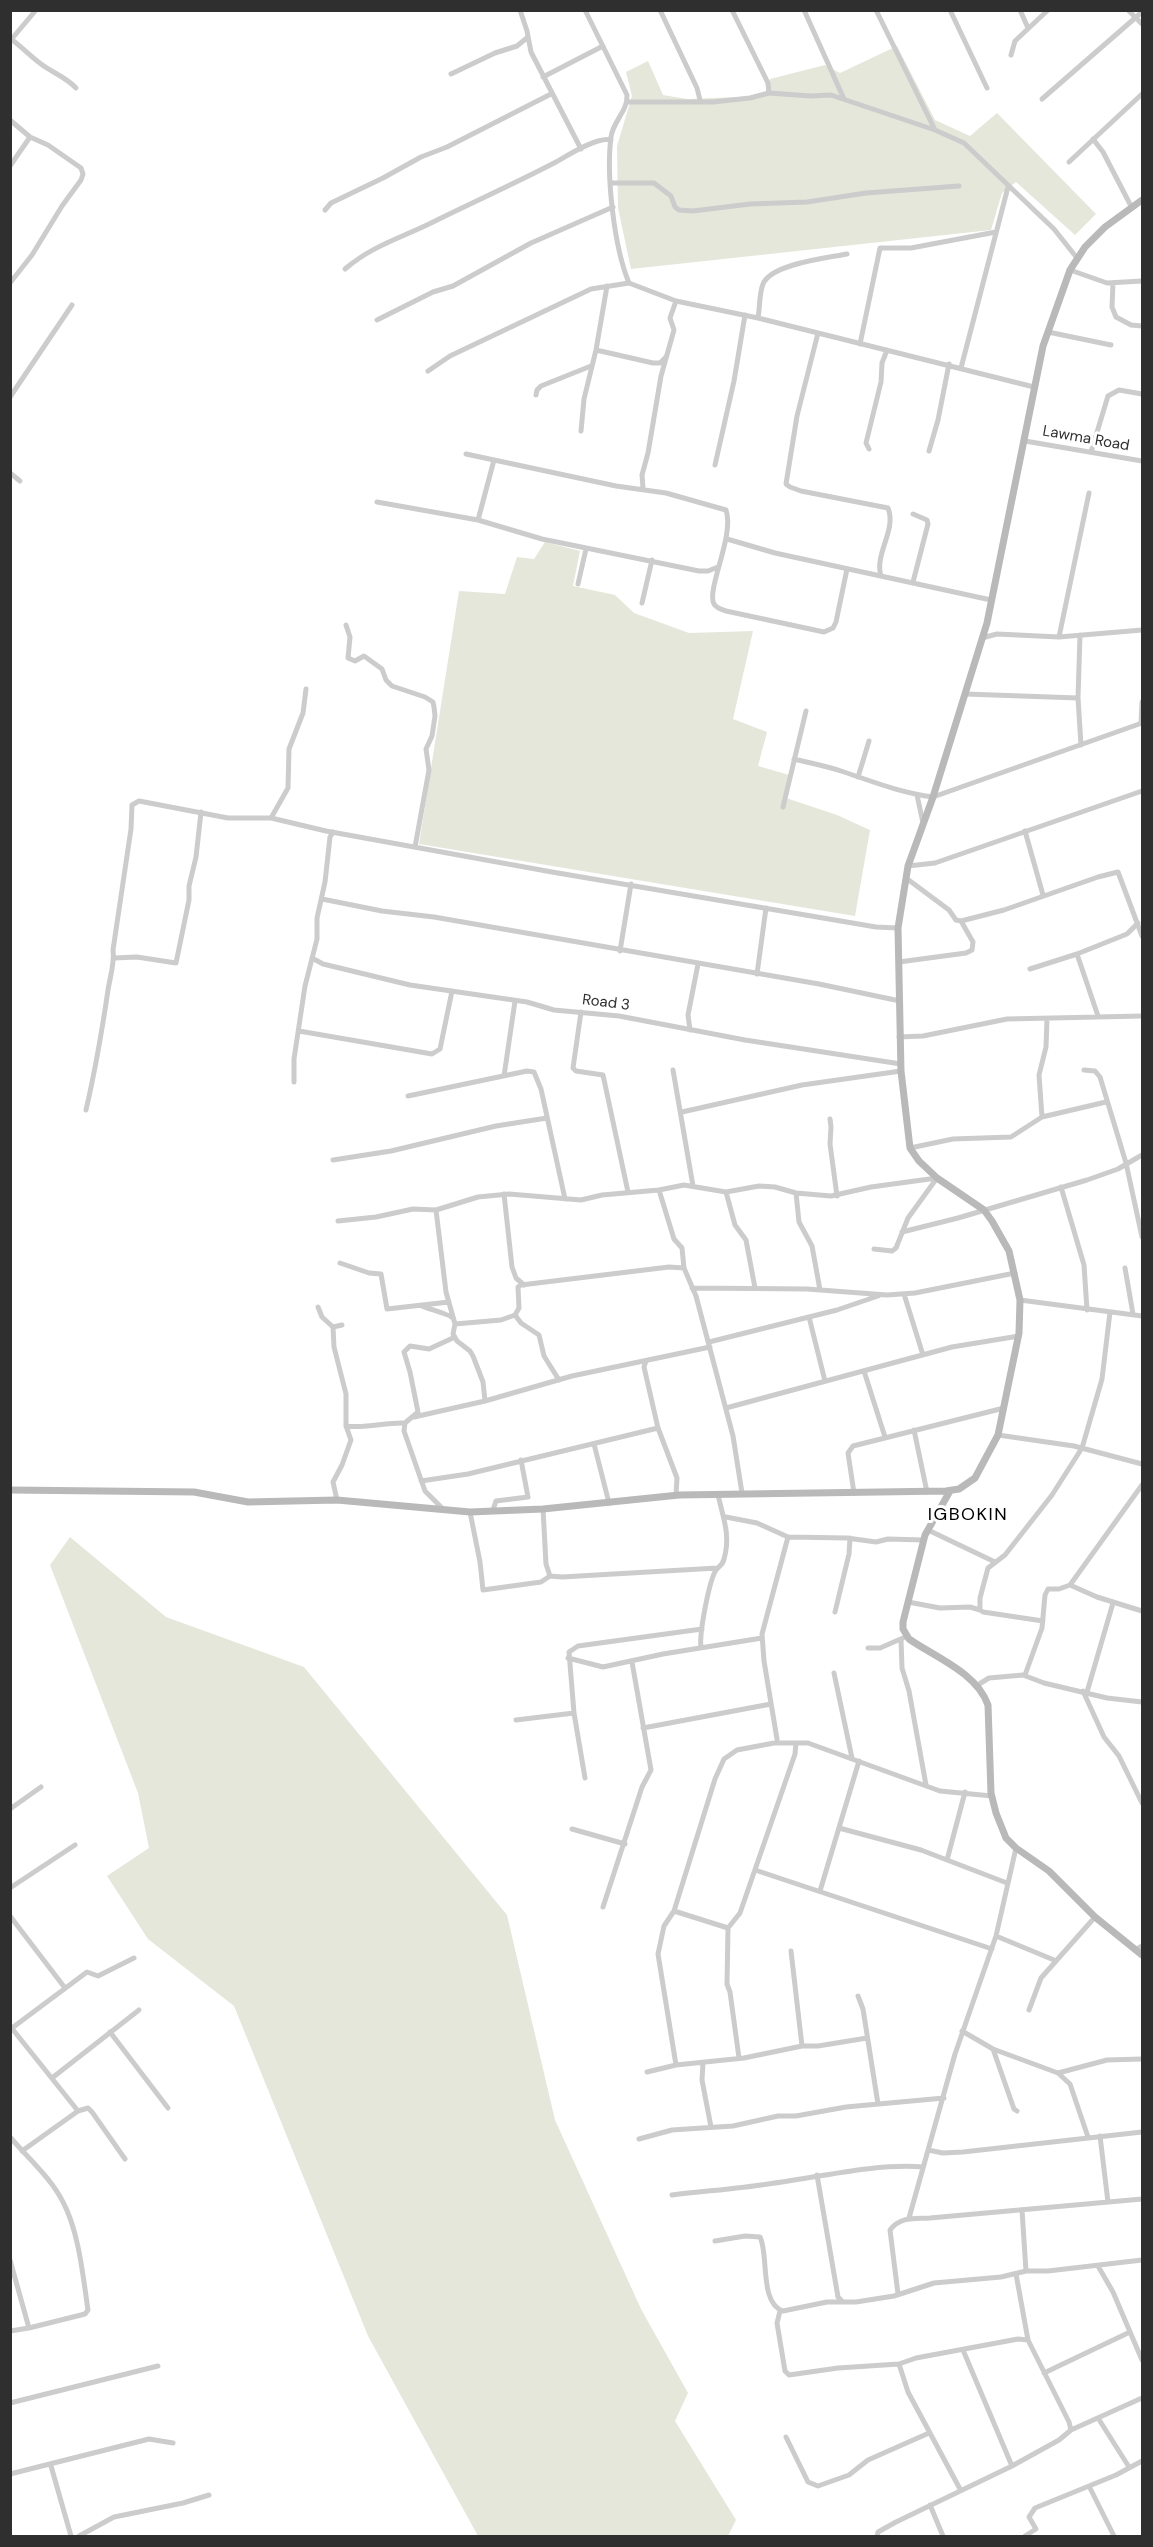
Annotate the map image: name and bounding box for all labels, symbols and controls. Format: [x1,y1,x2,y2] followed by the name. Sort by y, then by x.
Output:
[1041,423,1131,455] street label: Lawma Road
[581,991,631,1015] street label: Road 3
[928,1504,1008,1526] district label: IGBOKIN

